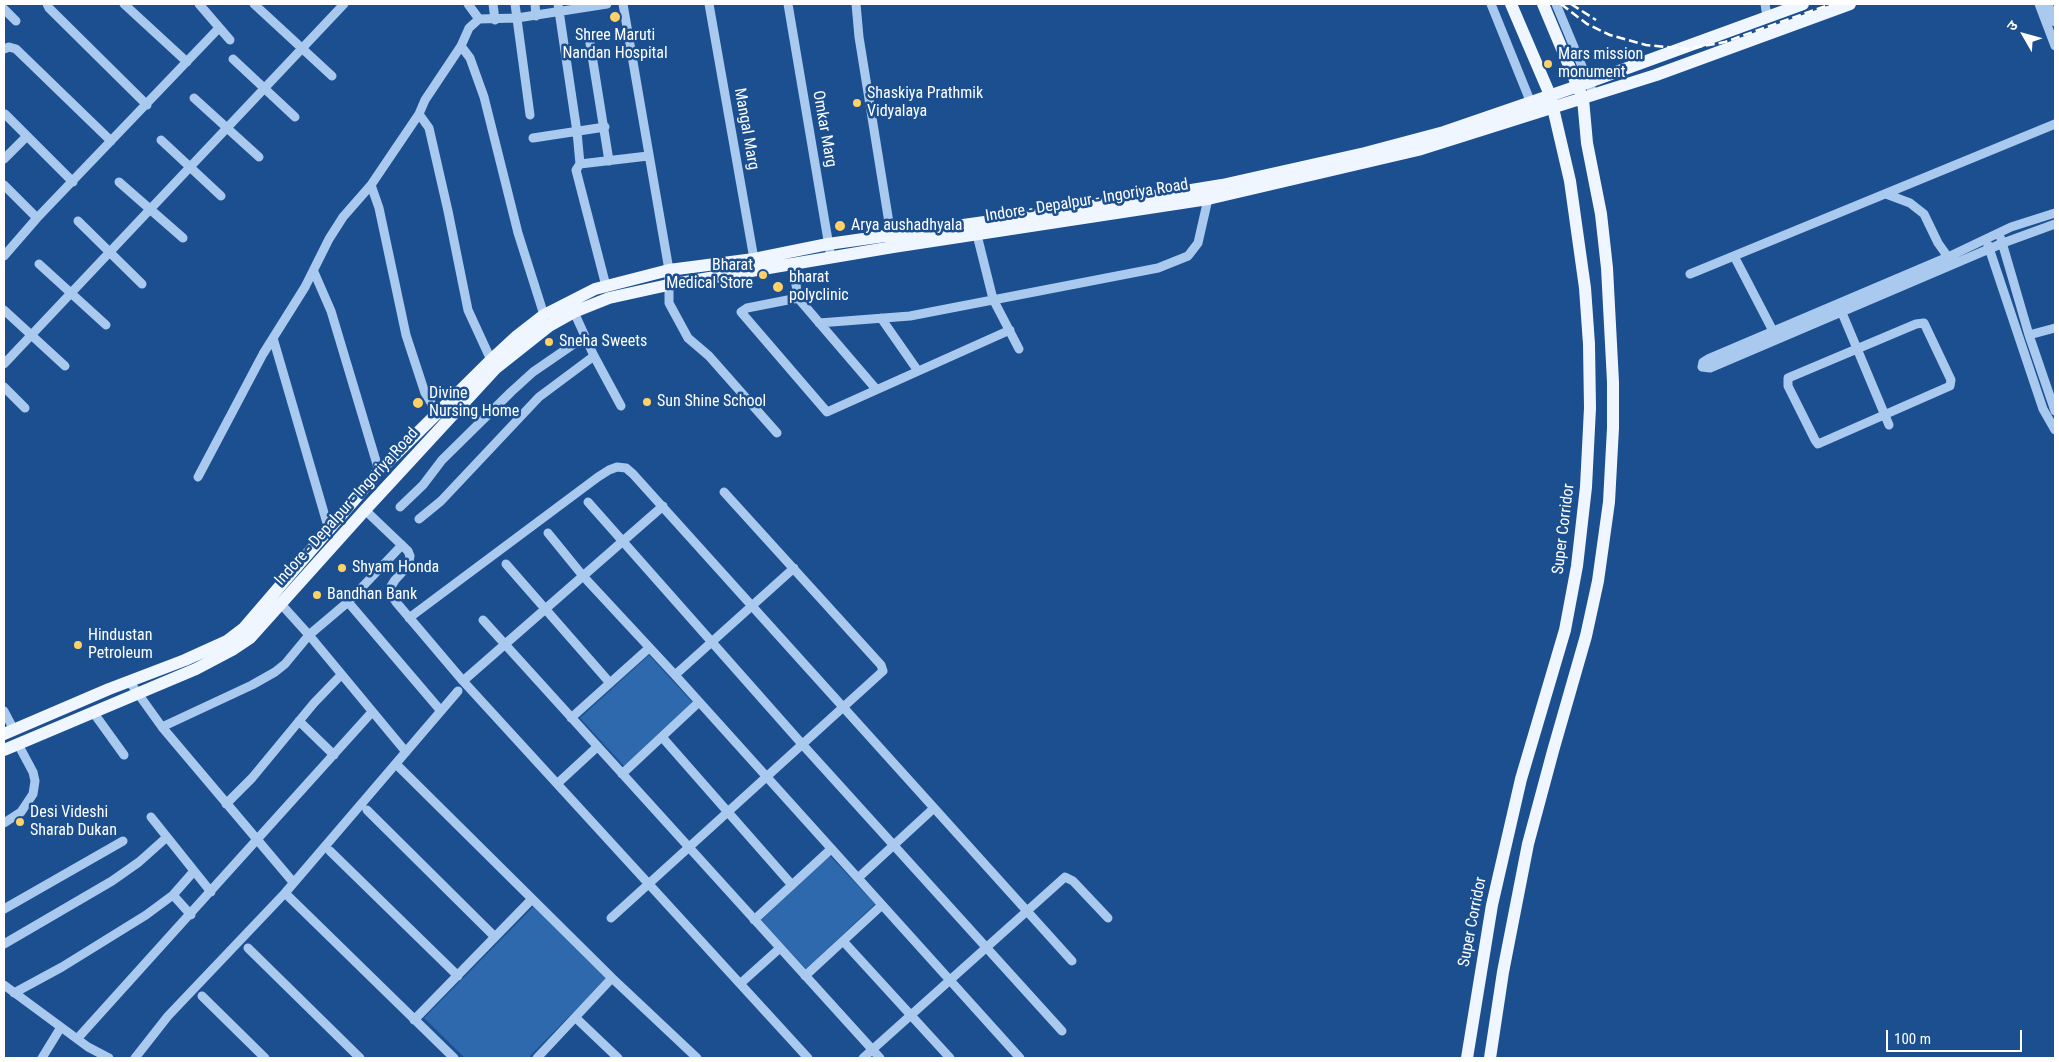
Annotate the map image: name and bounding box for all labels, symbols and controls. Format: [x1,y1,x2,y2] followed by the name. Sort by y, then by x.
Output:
[608,10,622,24] marker: Shree Maruti Nandan Hospital
[1999,10,2049,60] north arrow
[2003,18,2021,34] text: उ
[562,26,668,64] place label: Shree Maruti Nandan Hospital
[1558,45,1643,83] place label: Mars mission monument
[1542,58,1554,70] marker: Mars mission monument
[867,84,983,122] place label: Shaskiya Prathmik Vidyalaya
[729,87,763,171] street label: Mangal Marg
[808,89,840,169] street label: Omkar Marg
[851,97,863,109] marker: Shaskiya Prathmik Vidyalaya
[984,175,1190,227] street label: Indore - Depalpur - Ingoriya Road
[851,216,962,236] place label: Arya aushadhyala
[833,219,847,233] marker: Arya aushadhyala
[666,256,753,294] place label: Bharat Medical Store
[789,268,849,306] place label: bharat polyclinic
[757,269,769,281] marker: Bharat Medical Store
[771,280,785,294] marker: bharat polyclinic
[559,332,647,352] place label: Sneha Sweets
[543,336,555,348] marker: Sneha Sweets
[429,384,519,422] place label: Divine Nursing Home
[657,392,766,412] place label: Sun Shine School
[411,396,425,410] marker: Divine Nursing Home
[641,396,653,408] marker: Sun Shine School
[271,424,423,590] street label: Indore - Depalpur - Ingoriya Road
[1549,483,1579,575] street label: Super Corridor
[352,558,439,578] place label: Shyam Honda
[336,562,348,574] marker: Shyam Honda
[327,585,417,605] place label: Bandhan Bank
[311,589,323,601] marker: Bandhan Bank
[88,626,153,664] place label: Hindustan Petroleum
[72,639,84,651] marker: Hindustan Petroleum
[30,803,117,841] place label: Desi Videshi Sharab Dukan
[14,816,26,828] marker: Desi Videshi Sharab Dukan
[1455,875,1491,969] street label: Super Corridor
[1889,1020,2025,1052] scale bar
[1894,1030,1931,1048] text: 100 m

